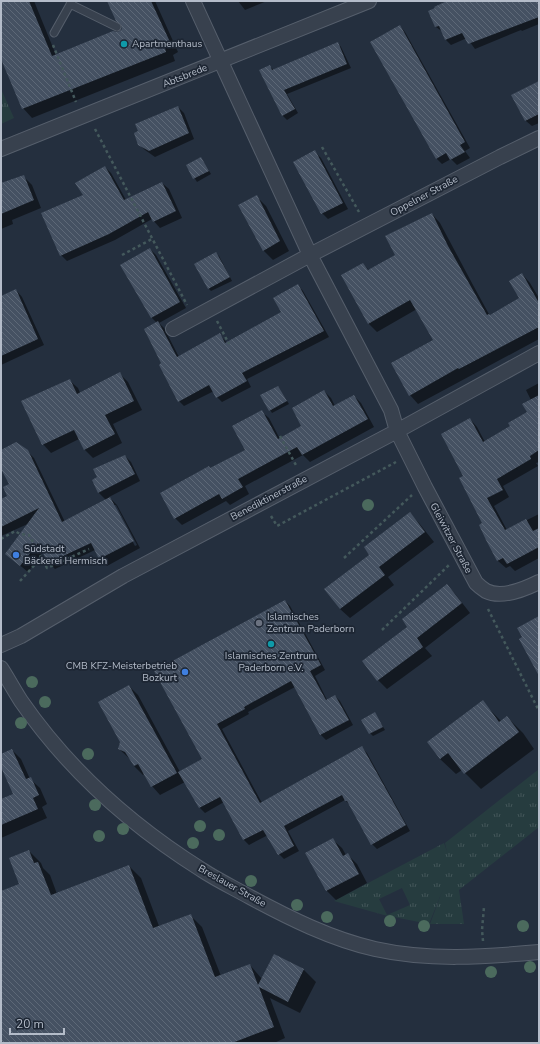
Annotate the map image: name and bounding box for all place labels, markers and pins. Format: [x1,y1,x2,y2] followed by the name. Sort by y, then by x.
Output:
[132,37,202,51] place label: Apartmenthaus
[119,39,129,49] marker: Apartmenthaus
[24,542,107,568] place label: Südstadt Bäckerei Hermisch
[11,550,21,560] marker: Südstadt Bäckerei Hermisch
[267,610,354,636] place label: Islamisches Zentrum Paderborn
[254,618,264,628] marker: Islamisches Zentrum Paderborn
[266,639,276,649] marker: Islamisches Zentrum Paderborn e.V.
[225,649,317,675] place label: Islamisches Zentrum Paderborn e.V.
[66,659,177,685] place label: CMB KFZ-Meisterbetrieb Bozkurt
[180,667,190,677] marker: CMB KFZ-Meisterbetrieb Bozkurt

